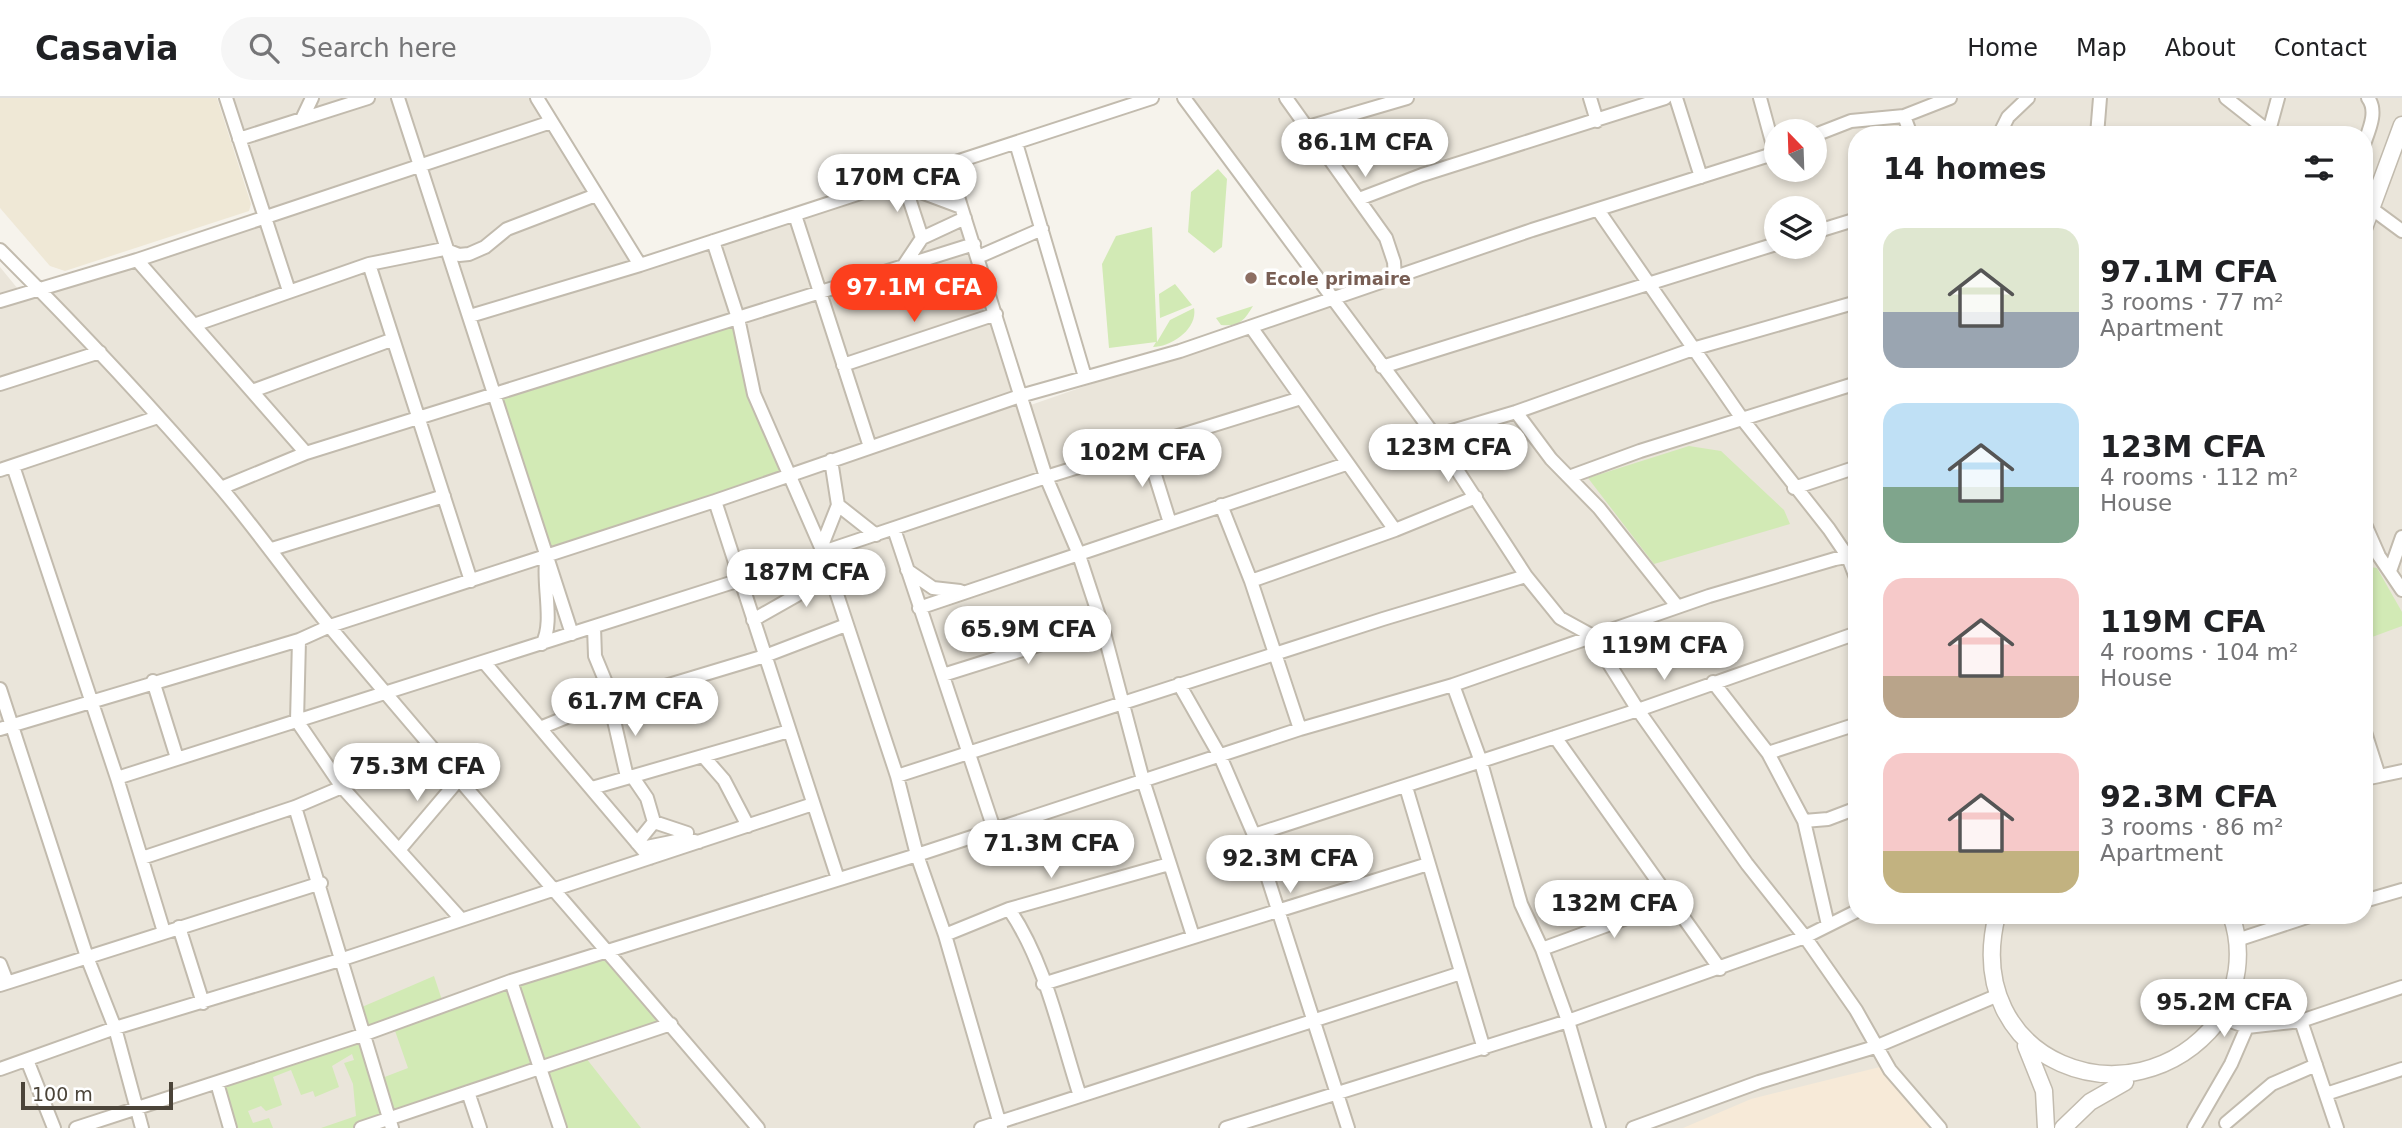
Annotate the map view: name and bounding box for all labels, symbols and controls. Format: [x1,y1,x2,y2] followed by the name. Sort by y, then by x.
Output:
[221,17,711,80] search box
[35,29,179,68] text: Casavia
[245,29,283,67] icon: search
[301,33,457,63] text: Search here
[1967,34,2038,62] text: Home
[2076,34,2127,62] text: Map
[2165,34,2236,62] text: About
[2274,34,2367,62] text: Contact
[1764,119,1827,182] north arrow
[1764,119,1827,259] map controls
[1285,120,1445,179] pin: 86.1M CFA
[1297,129,1433,155] text: 86.1M CFA
[2300,149,2338,187] icon: filters
[1883,151,2047,186] text: 14 homes
[825,155,969,214] pin: 170M CFA
[834,164,960,190] text: 170M CFA
[1764,196,1827,259] button: layers
[2100,254,2277,289] text: 97.1M CFA
[1939,256,2023,340] icon: home
[834,264,994,324] pin: 97.1M CFA
[1265,268,1411,289] place label: Ecole primaire
[1243,270,1259,286] marker: Ecole primaire
[846,274,982,300] text: 97.1M CFA
[2100,289,2284,315] text: 3 rooms · 77 m²
[2100,315,2223,341] text: Apartment
[1376,424,1520,484] pin: 123M CFA
[2100,429,2265,464] text: 123M CFA
[1070,430,1214,489] pin: 102M CFA
[1939,431,2023,515] icon: home
[1385,434,1511,460] text: 123M CFA
[1079,439,1205,465] text: 102M CFA
[2100,464,2298,490] text: 4 rooms · 112 m²
[2100,490,2172,516] text: House
[734,550,878,609] pin: 187M CFA
[743,559,869,585] text: 187M CFA
[2100,604,2265,639] text: 119M CFA
[948,606,1108,666] pin: 65.9M CFA
[1939,606,2023,690] icon: home
[960,616,1096,642] text: 65.9M CFA
[1592,622,1736,682] pin: 119M CFA
[1601,632,1727,658] text: 119M CFA
[2100,639,2298,665] text: 4 rooms · 104 m²
[2100,665,2172,691] text: House
[555,678,715,738] pin: 61.7M CFA
[567,688,703,714] text: 61.7M CFA
[337,744,497,803] pin: 75.3M CFA
[349,753,485,779] text: 75.3M CFA
[2100,779,2277,814] text: 92.3M CFA
[1939,781,2023,865] icon: home
[2100,814,2284,840] text: 3 rooms · 86 m²
[971,820,1131,880] pin: 71.3M CFA
[983,830,1119,856] text: 71.3M CFA
[1210,836,1370,895] pin: 92.3M CFA
[2100,840,2223,866] text: Apartment
[1222,845,1358,871] text: 92.3M CFA
[1542,880,1686,940] pin: 132M CFA
[1551,890,1677,916] text: 132M CFA
[2144,979,2304,1039] pin: 95.2M CFA
[2156,989,2292,1015] text: 95.2M CFA
[21,1079,173,1111] scale bar
[32,1083,93,1105] text: 100 m

